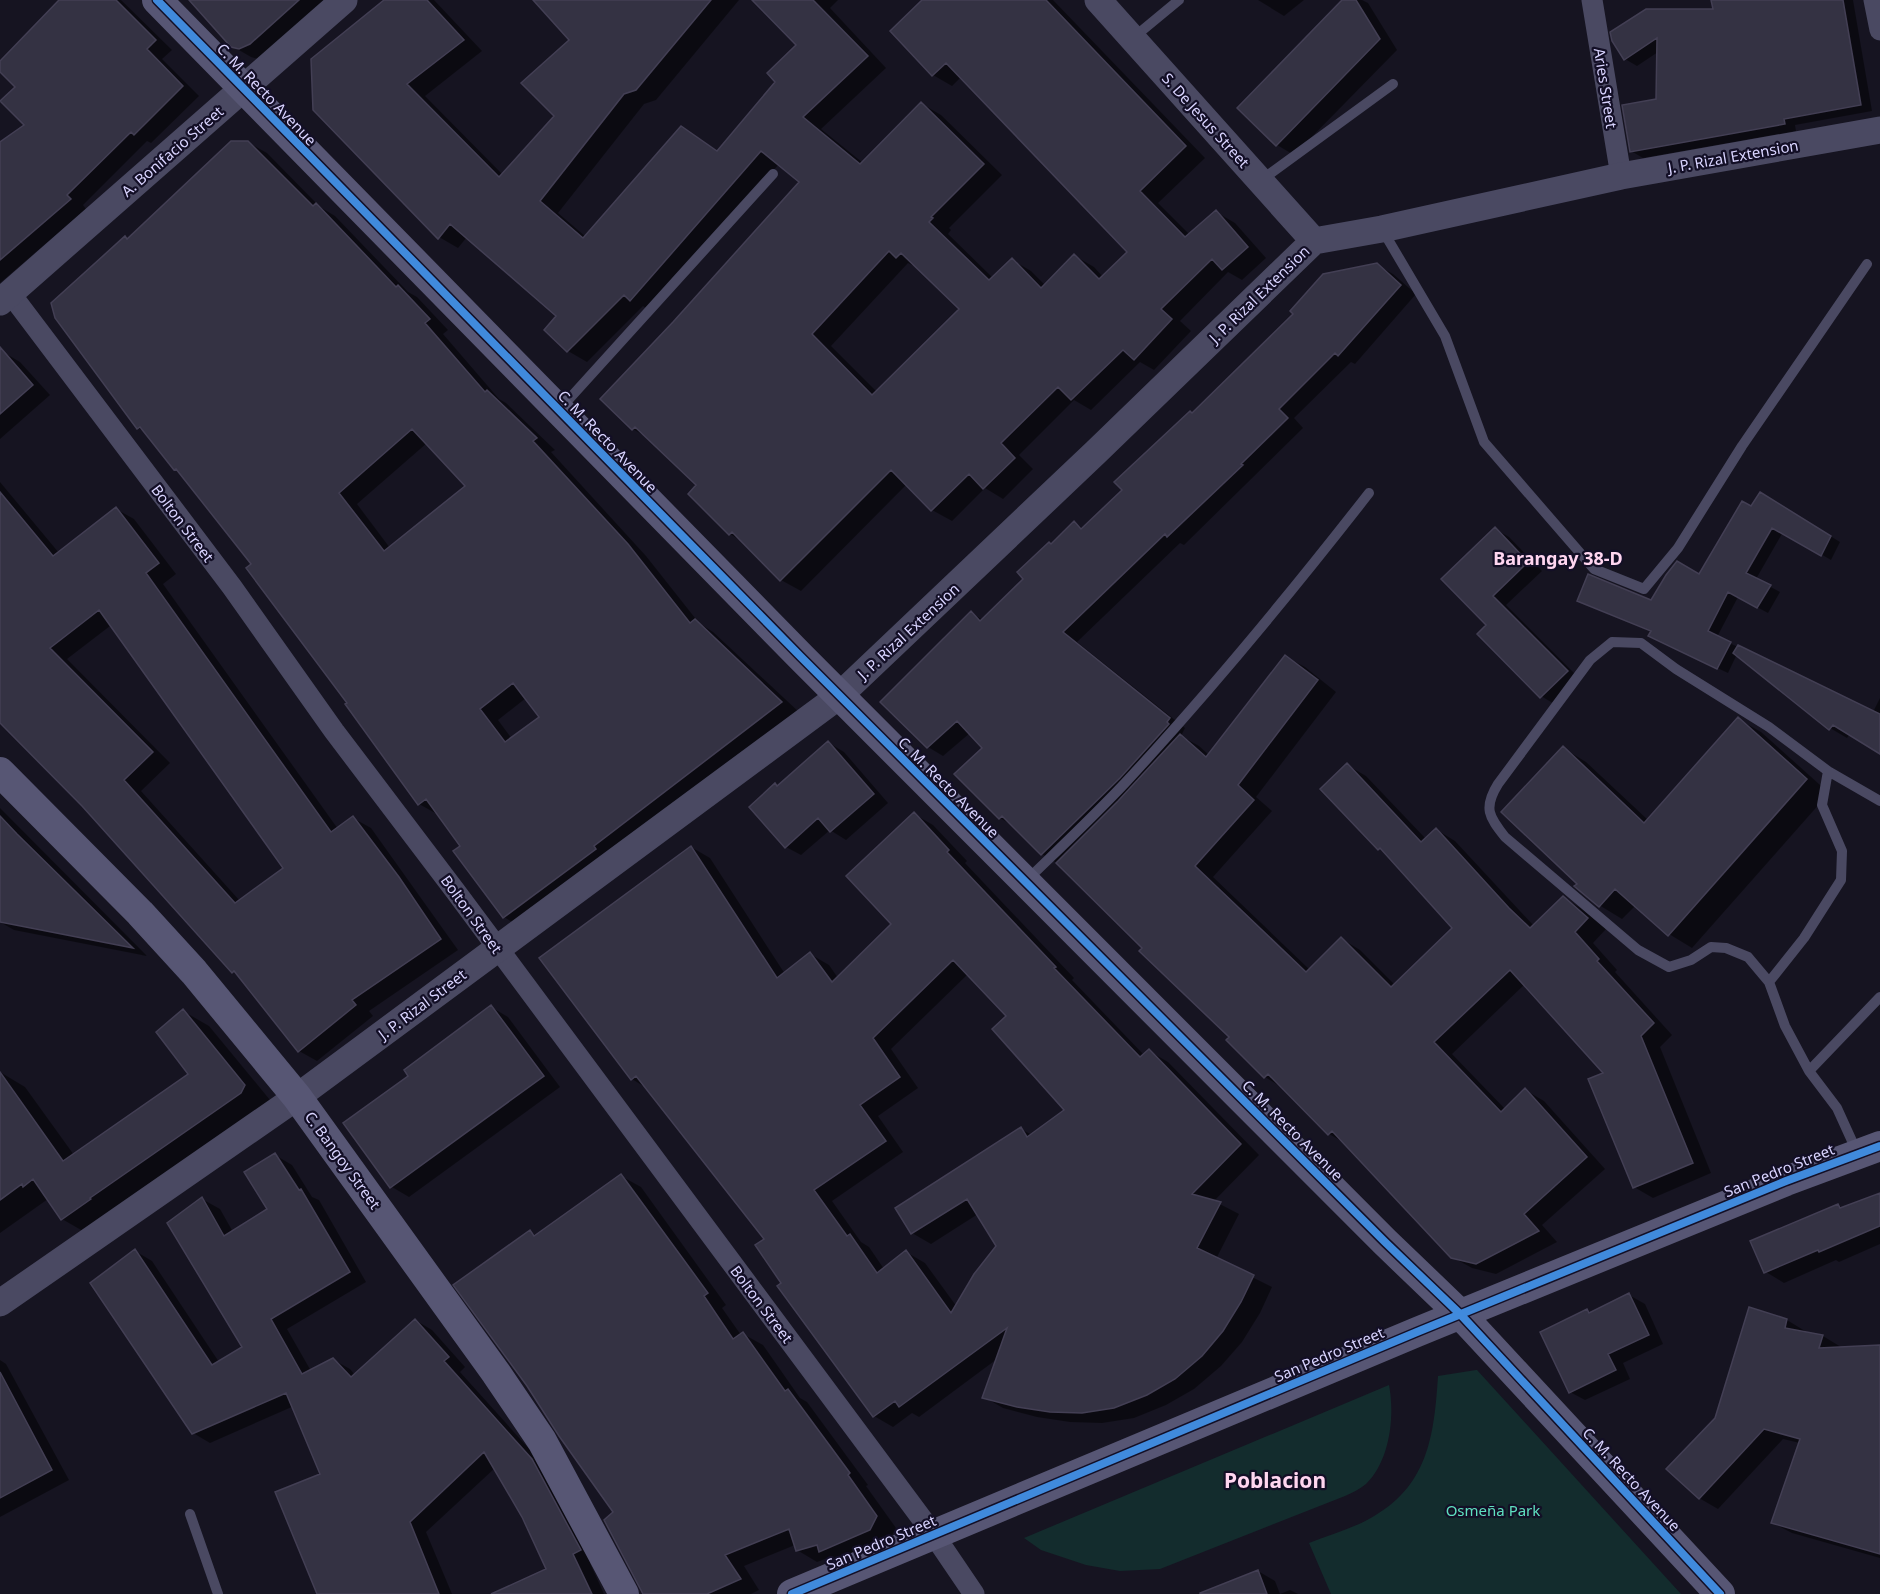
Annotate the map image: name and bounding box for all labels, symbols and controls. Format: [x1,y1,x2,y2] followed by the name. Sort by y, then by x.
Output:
[213,39,321,149] street label: C. M. Recto Avenue
[1590,46,1622,130] street label: Aries Street
[1158,68,1254,172] street label: S. De Jesus Street
[117,101,228,201] street label: A. Bonifacio Street
[1664,135,1800,178] street label: J. P. Rizal Extension
[1203,241,1314,349] street label: J. P. Rizal Extension
[554,386,662,496] street label: C. M. Recto Avenue
[147,480,219,566] street label: Bolton Street
[1493,546,1623,570] district label: Barangay 38-D
[851,579,963,685] street label: J. P. Rizal Extension
[894,732,1004,842] street label: C. M. Recto Avenue
[437,871,508,958] street label: Bolton Street
[372,964,471,1045] street label: J. P. Rizal Street
[1238,1075,1348,1185] street label: C. M. Recto Avenue
[301,1107,386,1213] street label: C. Bangoy Street
[1721,1139,1838,1201] street label: San Pedro Street
[726,1261,798,1347] street label: Bolton Street
[1271,1322,1387,1386] street label: San Pedro Street
[1579,1423,1685,1535] street label: C. M. Recto Avenue
[1224,1466,1326,1494] district label: Poblacion
[1446,1500,1540,1520] park label: Osmeña Park
[823,1510,939,1574] street label: San Pedro Street

